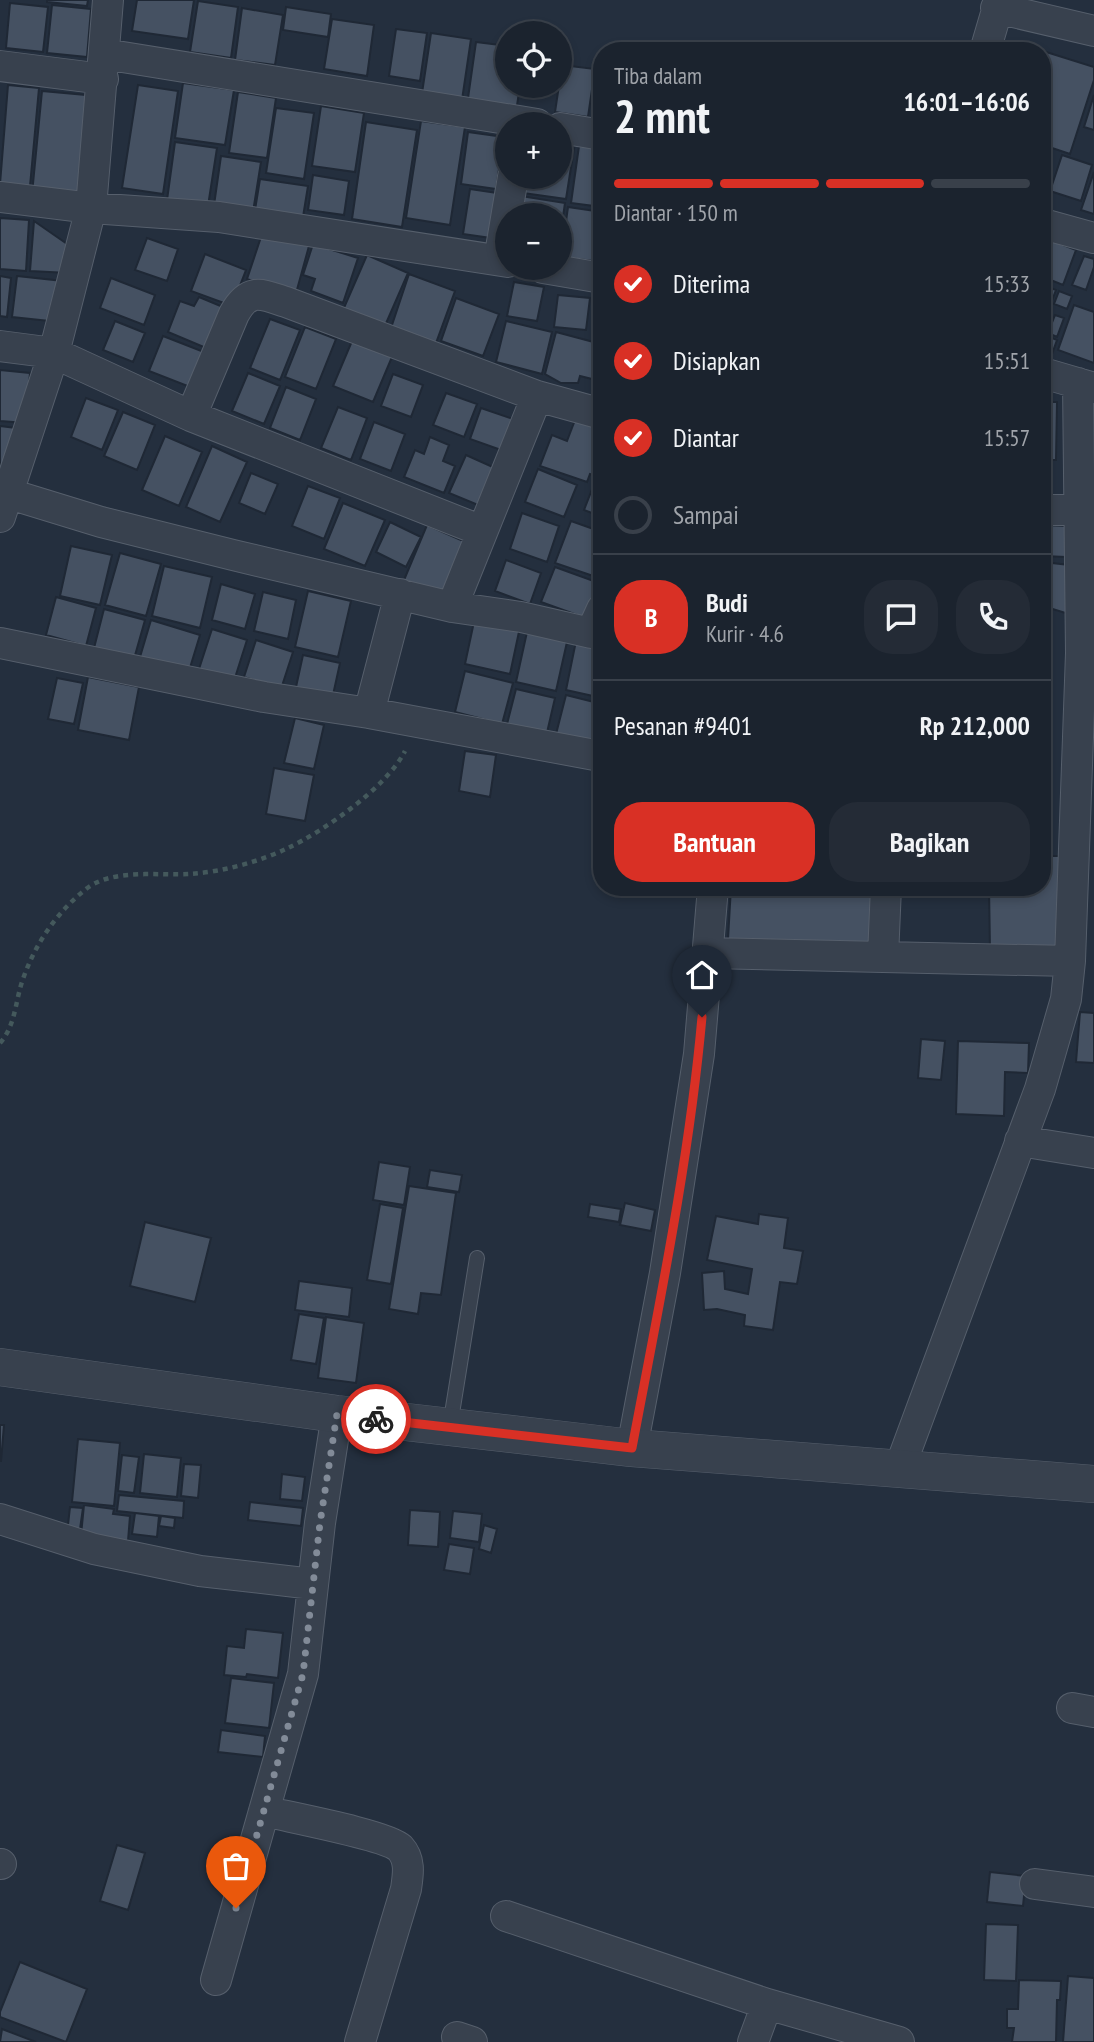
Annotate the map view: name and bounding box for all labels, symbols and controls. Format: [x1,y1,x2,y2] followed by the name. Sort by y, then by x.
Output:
[495,21,572,280] map controls
[495,21,572,98] button: locate
[614,61,702,90] text: Tiba dalam
[903,85,1030,118] text: 16:01–16:06
[614,86,710,146] text: 2 mnt
[495,112,572,189] button: +
[614,198,738,227] text: Diantar · 150 m
[495,203,572,280] button: −
[614,265,652,303] icon: check
[673,267,750,300] text: Diterima
[984,269,1030,298] text: 15:33
[614,342,652,380] icon: check
[673,344,760,377] text: Disiapkan
[984,346,1030,375] text: 15:51
[614,419,652,457] icon: check
[673,421,739,454] text: Diantar
[984,423,1030,452] text: 15:57
[673,498,739,531] text: Sampai
[864,580,938,654] button: chat
[956,580,1030,654] button: phone
[706,586,748,619] text: Budi
[645,601,657,634] text: B
[706,619,784,648] text: Kurir · 4.6
[614,709,752,742] text: Pesanan #9401
[920,709,1030,742] text: Rp 212,000
[614,802,815,882] button: Bantuan
[829,802,1030,882] button: Bagikan
[672,945,732,1017] pin
[683,956,721,994] icon: home
[341,1384,411,1454] courier
[357,1400,395,1438] icon: bike
[206,1836,266,1908] pin
[217,1847,255,1885] icon: bag

